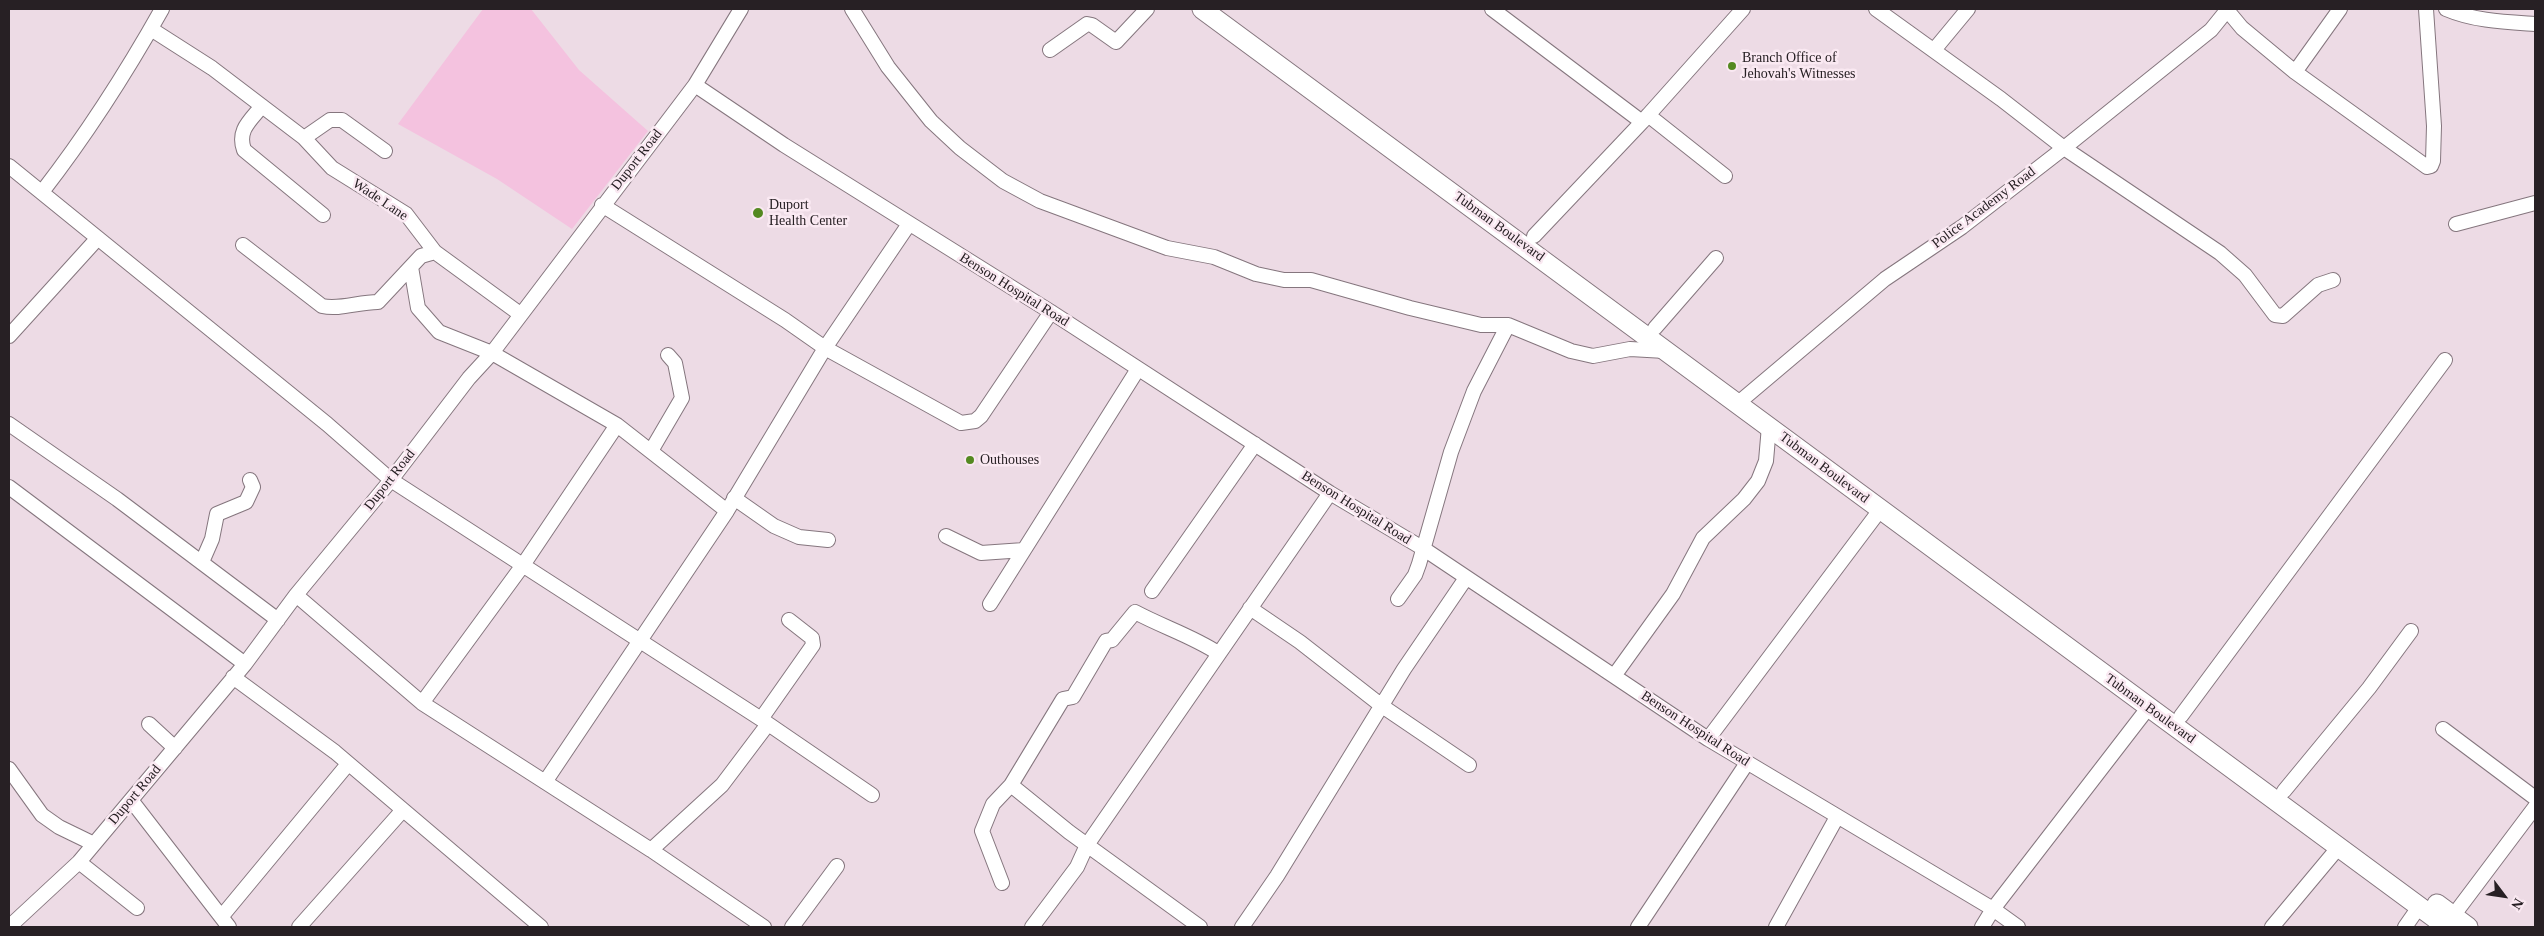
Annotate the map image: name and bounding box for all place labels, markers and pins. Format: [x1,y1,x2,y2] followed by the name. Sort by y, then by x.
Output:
[1742,50,1856,82] place label: Branch Office of Jehovah's Witnesses
[1726,60,1738,72] marker: Branch Office of Jehovah's Witnesses
[769,197,847,230] place label: Duport Health Center
[751,206,765,220] marker: Duport Health Center
[980,452,1039,468] place label: Outhouses
[964,454,976,466] marker: Outhouses

